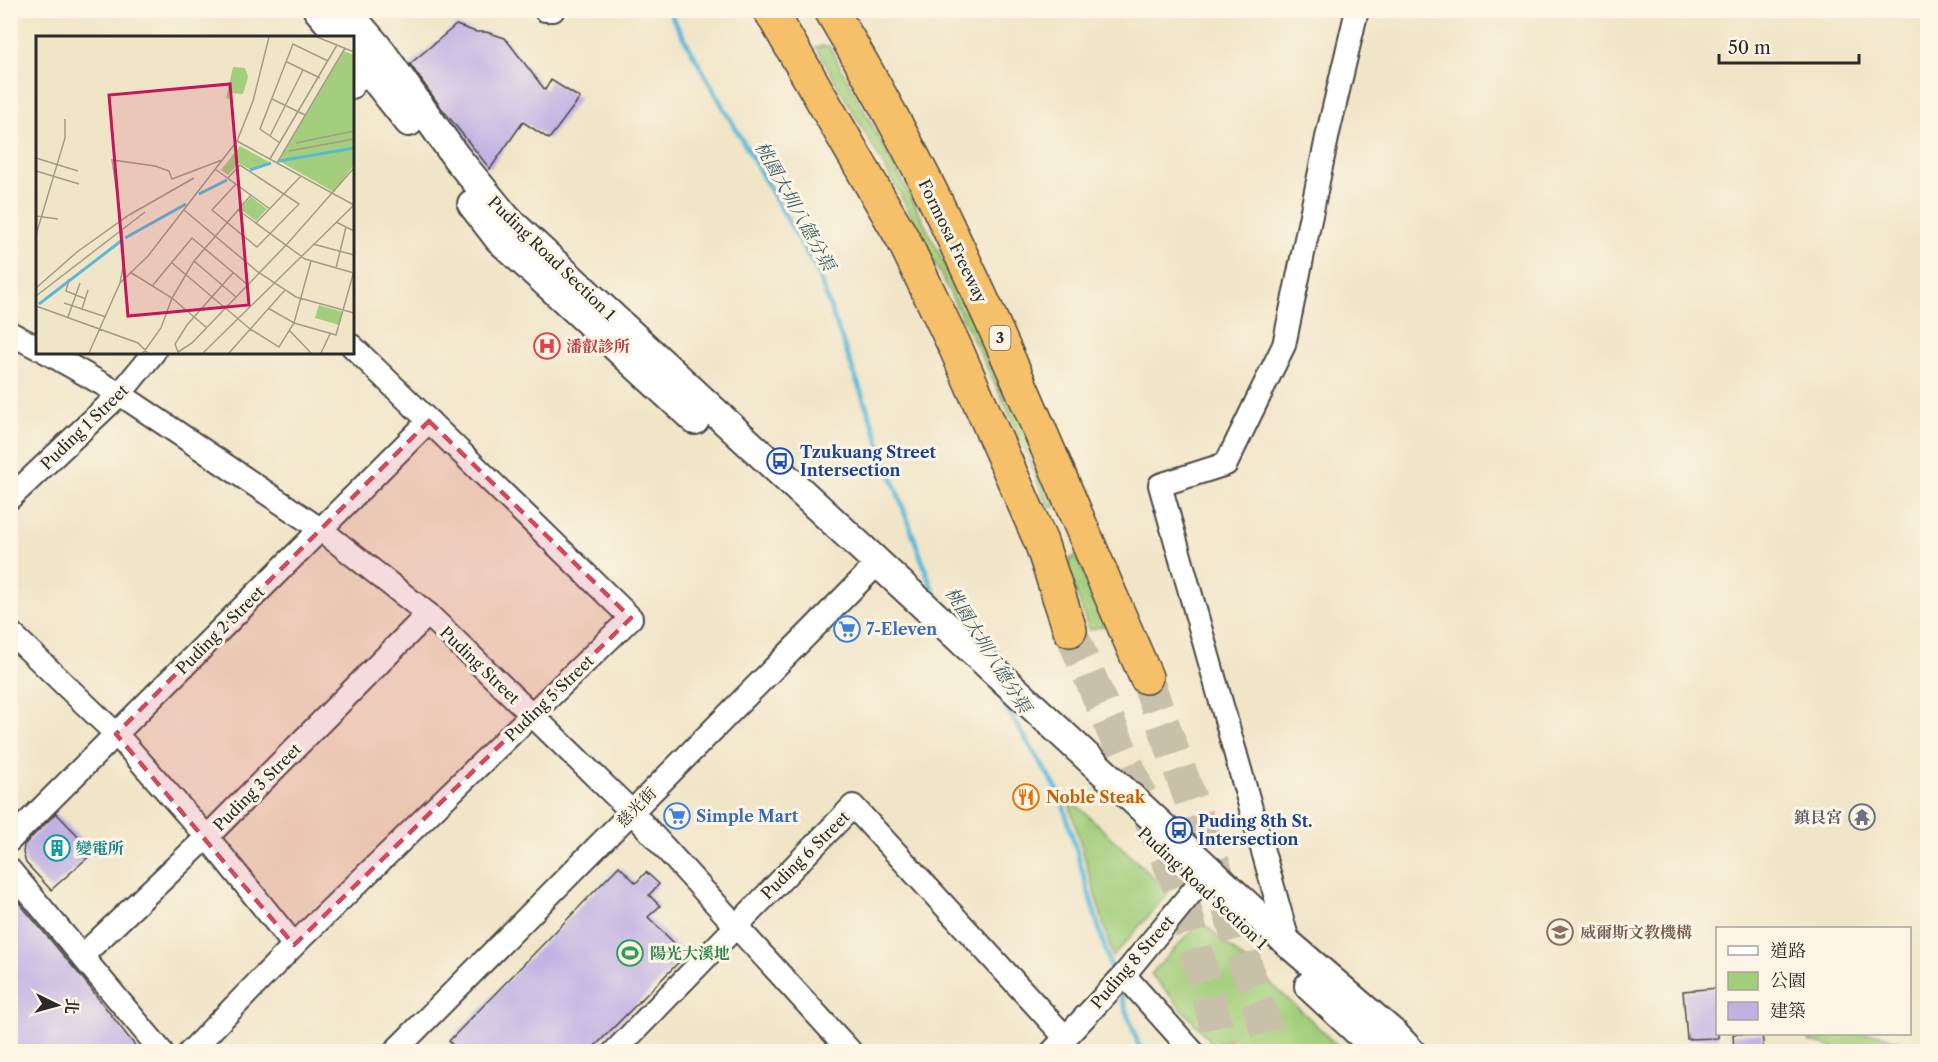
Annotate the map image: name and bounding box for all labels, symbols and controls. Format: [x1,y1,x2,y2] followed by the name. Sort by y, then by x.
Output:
[1719,27,1858,65] scale bar
[36,36,354,354] inset map
[1728,37,1771,59] text: 50 m
[750,138,841,277] water label: 桃園大圳八德分渠
[914,176,992,307] street label: Formosa Freeway
[484,192,620,324] street label: Puding Road Section 1
[990,326,1010,350] road number: 3
[532,331,562,361] hospital icon: 潘叡診所
[566,336,630,356] place label: 潘叡診所
[36,380,132,474] street label: Puding 1 Street
[800,442,936,480] place label: Tzukuang Street Intersection
[765,446,795,476] bus stop icon: Tzukuang Street Intersection
[172,581,269,678] street label: Puding 2 Street
[941,583,1037,719] water label: 桃園大圳八德分渠
[832,614,862,644] supermarket icon: 7-Eleven
[866,619,937,639] place label: 7-Eleven
[436,622,524,708] street label: Puding Street
[500,650,598,746] street label: Puding 5 Street
[209,739,305,835] street label: Puding 3 Street
[1011,782,1041,812] restaurant icon: Noble Steak
[612,783,660,831] street label: 慈光街
[1046,787,1146,807] place label: Noble Steak
[662,801,692,831] supermarket icon: Simple Mart
[1847,802,1877,832] temple icon: 鎮艮宮
[696,806,799,826] place label: Simple Mart
[757,806,854,903] street label: Puding 6 Street
[1794,807,1842,827] place label: 鎮艮宮
[1198,811,1313,849] place label: Puding 8th St. Intersection
[1164,815,1194,845] bus stop icon: Puding 8th St. Intersection
[1134,823,1272,953] street label: Puding Road Section 1
[42,833,72,863] building icon: 變電所
[76,838,124,858] place label: 變電所
[1086,911,1178,1013] street label: Puding 8 Street
[1545,917,1575,947] school or university icon: 威爾斯文教機構
[1580,922,1692,942] place label: 威爾斯文教機構
[1716,927,1911,1035] legend
[615,938,645,968] sports icon: 陽光大溪地
[1770,940,1806,962] text: 道路
[650,943,730,963] place label: 陽光大溪地
[1770,970,1806,992] text: 公園
[27,975,87,1035] north arrow
[61,997,83,1015] text: 北
[1770,1000,1806,1022] text: 建築

